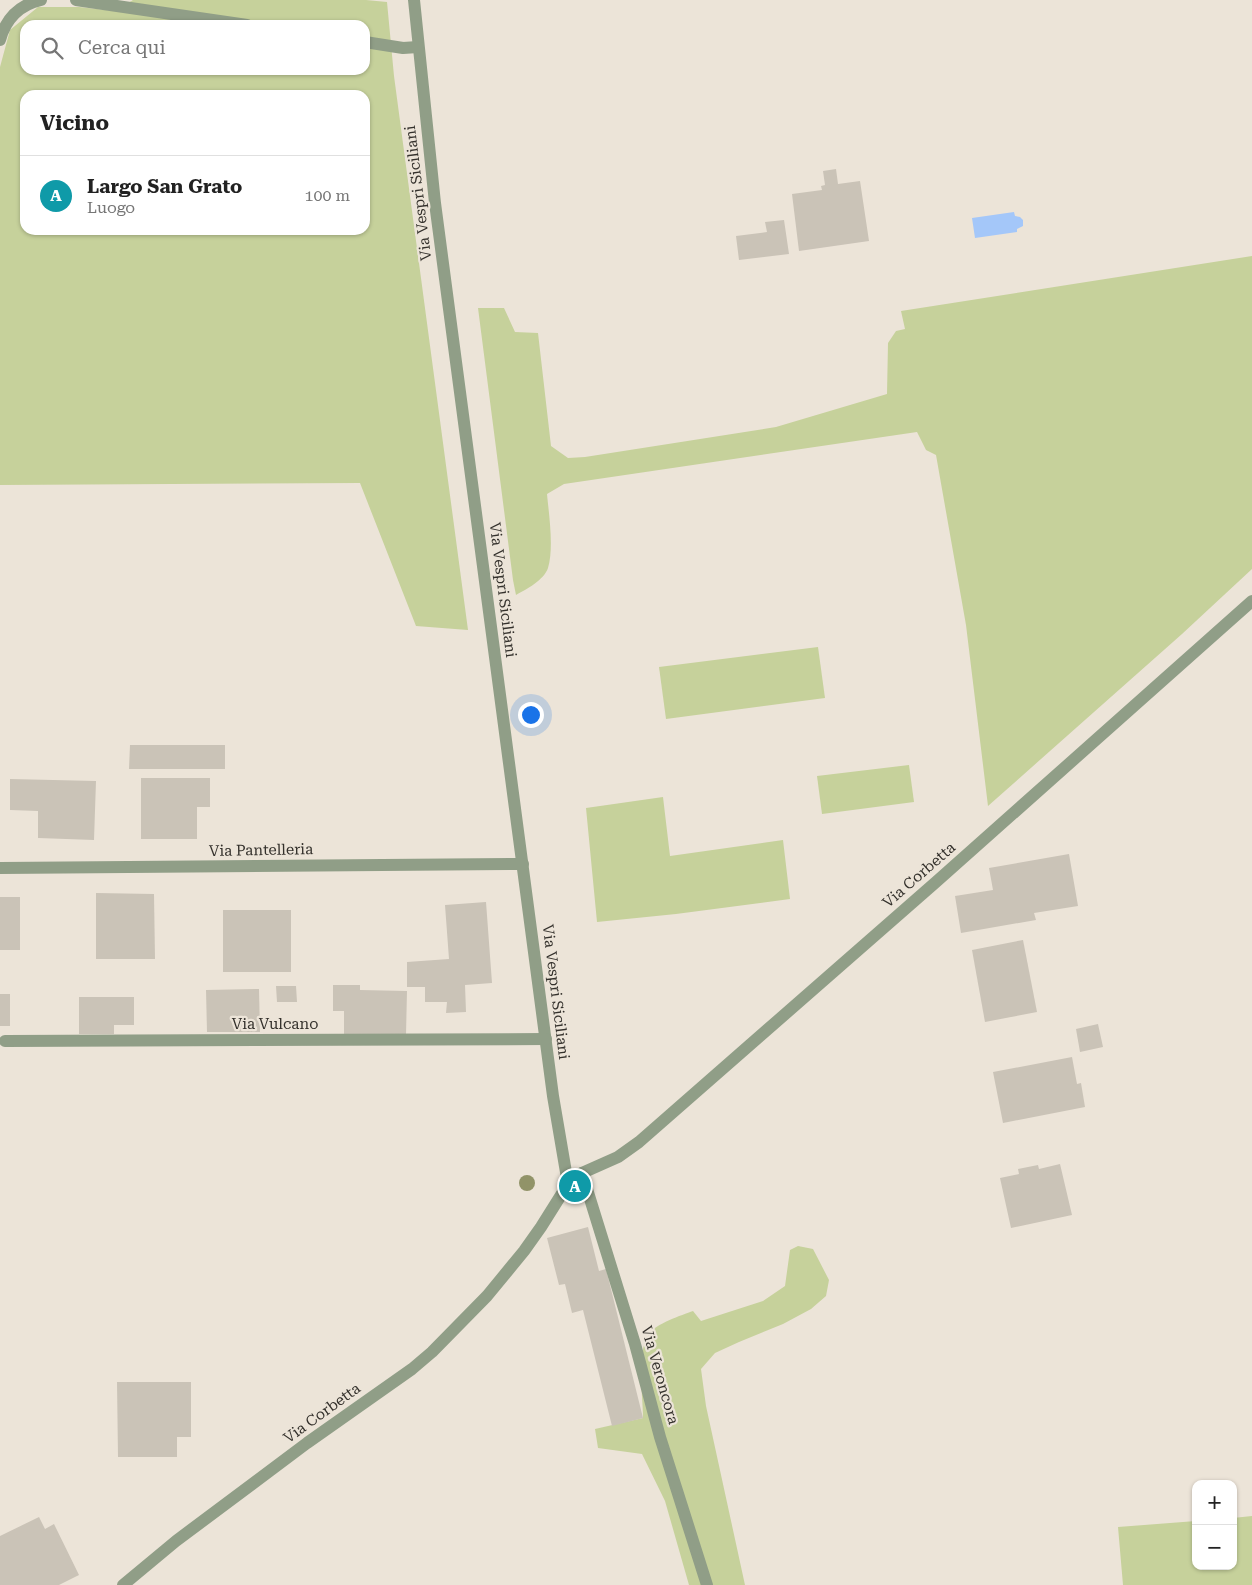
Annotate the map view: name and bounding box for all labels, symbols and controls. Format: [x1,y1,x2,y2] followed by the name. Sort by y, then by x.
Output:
[20,20,370,75] search box
[38,34,66,62] icon: search
[78,36,166,59] text: Cerca qui
[40,111,109,135] text: Vicino
[401,124,435,262] street label: Via Vespri Siciliani
[87,175,242,198] text: Largo San Grato
[50,186,62,205] text: A
[304,186,350,205] text: 100 m
[87,198,135,217] text: Luogo
[486,521,520,659] street label: Via Vespri Siciliani
[518,702,544,728] your location
[879,838,959,912] street label: Via Corbetta
[209,840,313,860] street label: Via Pantelleria
[539,923,573,1061] street label: Via Vespri Siciliani
[232,1015,318,1033] street label: Via Vulcano
[559,1167,591,1205] pin: A
[637,1324,683,1426] street label: Via Veroncora
[280,1379,364,1447] street label: Via Corbetta
[1192,1480,1237,1570] map controls
[1192,1480,1237,1525] button: +
[1192,1525,1237,1570] button: −

